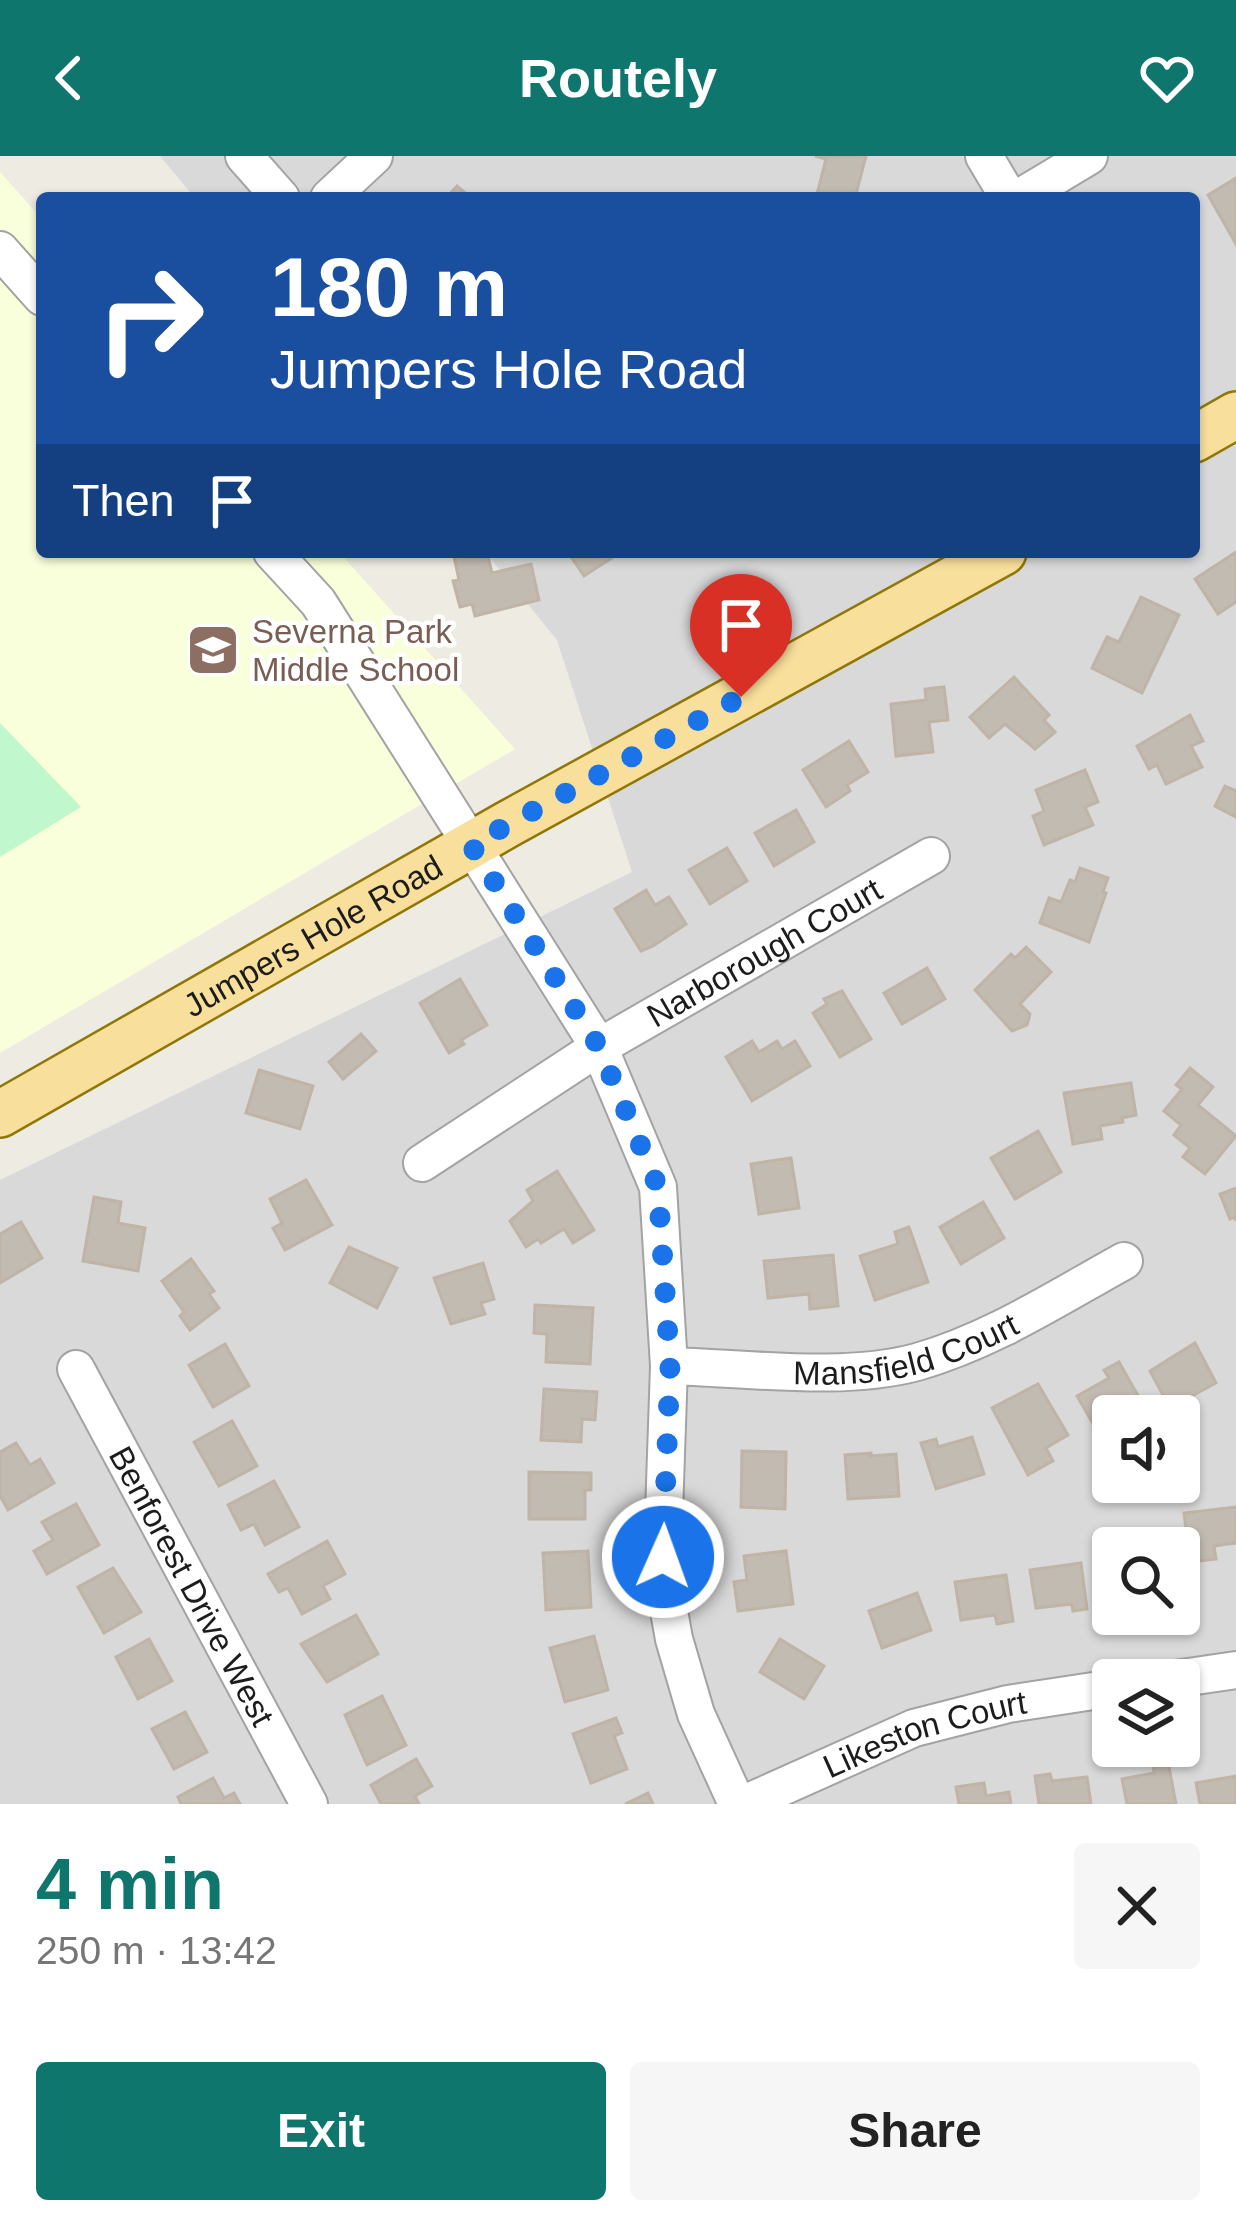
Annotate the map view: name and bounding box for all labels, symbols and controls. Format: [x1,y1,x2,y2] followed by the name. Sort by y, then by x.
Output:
[36,45,102,111] icon: back
[1134,45,1200,111] icon: heart
[519,48,717,108] text: Routely
[72,240,228,396] icon: right
[270,240,508,334] text: 180 m
[270,339,747,399] text: Jumpers Hole Road
[199,468,265,534] icon: arrive
[72,475,175,526] text: Then
[690,574,792,697] pin
[708,592,774,658] icon: arrive
[252,613,459,688] place label: Severna Park Middle School
[185,622,241,678] school or university icon: Severna Park Middle School
[177,847,449,1024] street label: Jumpers Hole Road
[640,870,888,1034] street label: Narborough Court
[793,1305,1024,1391] street label: Mansfield Court
[1092,1395,1200,1767] map controls
[1092,1395,1200,1503] button: sound
[102,1440,282,1732] street label: Benforest Drive West
[600,1494,726,1620] position arrow
[1092,1527,1200,1635] button: search
[1092,1659,1200,1767] button: layers
[817,1683,1029,1785] street label: Likeston Court
[1074,1843,1200,1969] button: close
[36,1844,224,1924] text: 4 min
[36,1929,277,1972] text: 250 m · 13:42
[36,2062,606,2200] button: Exit
[630,2062,1200,2200] button: Share

